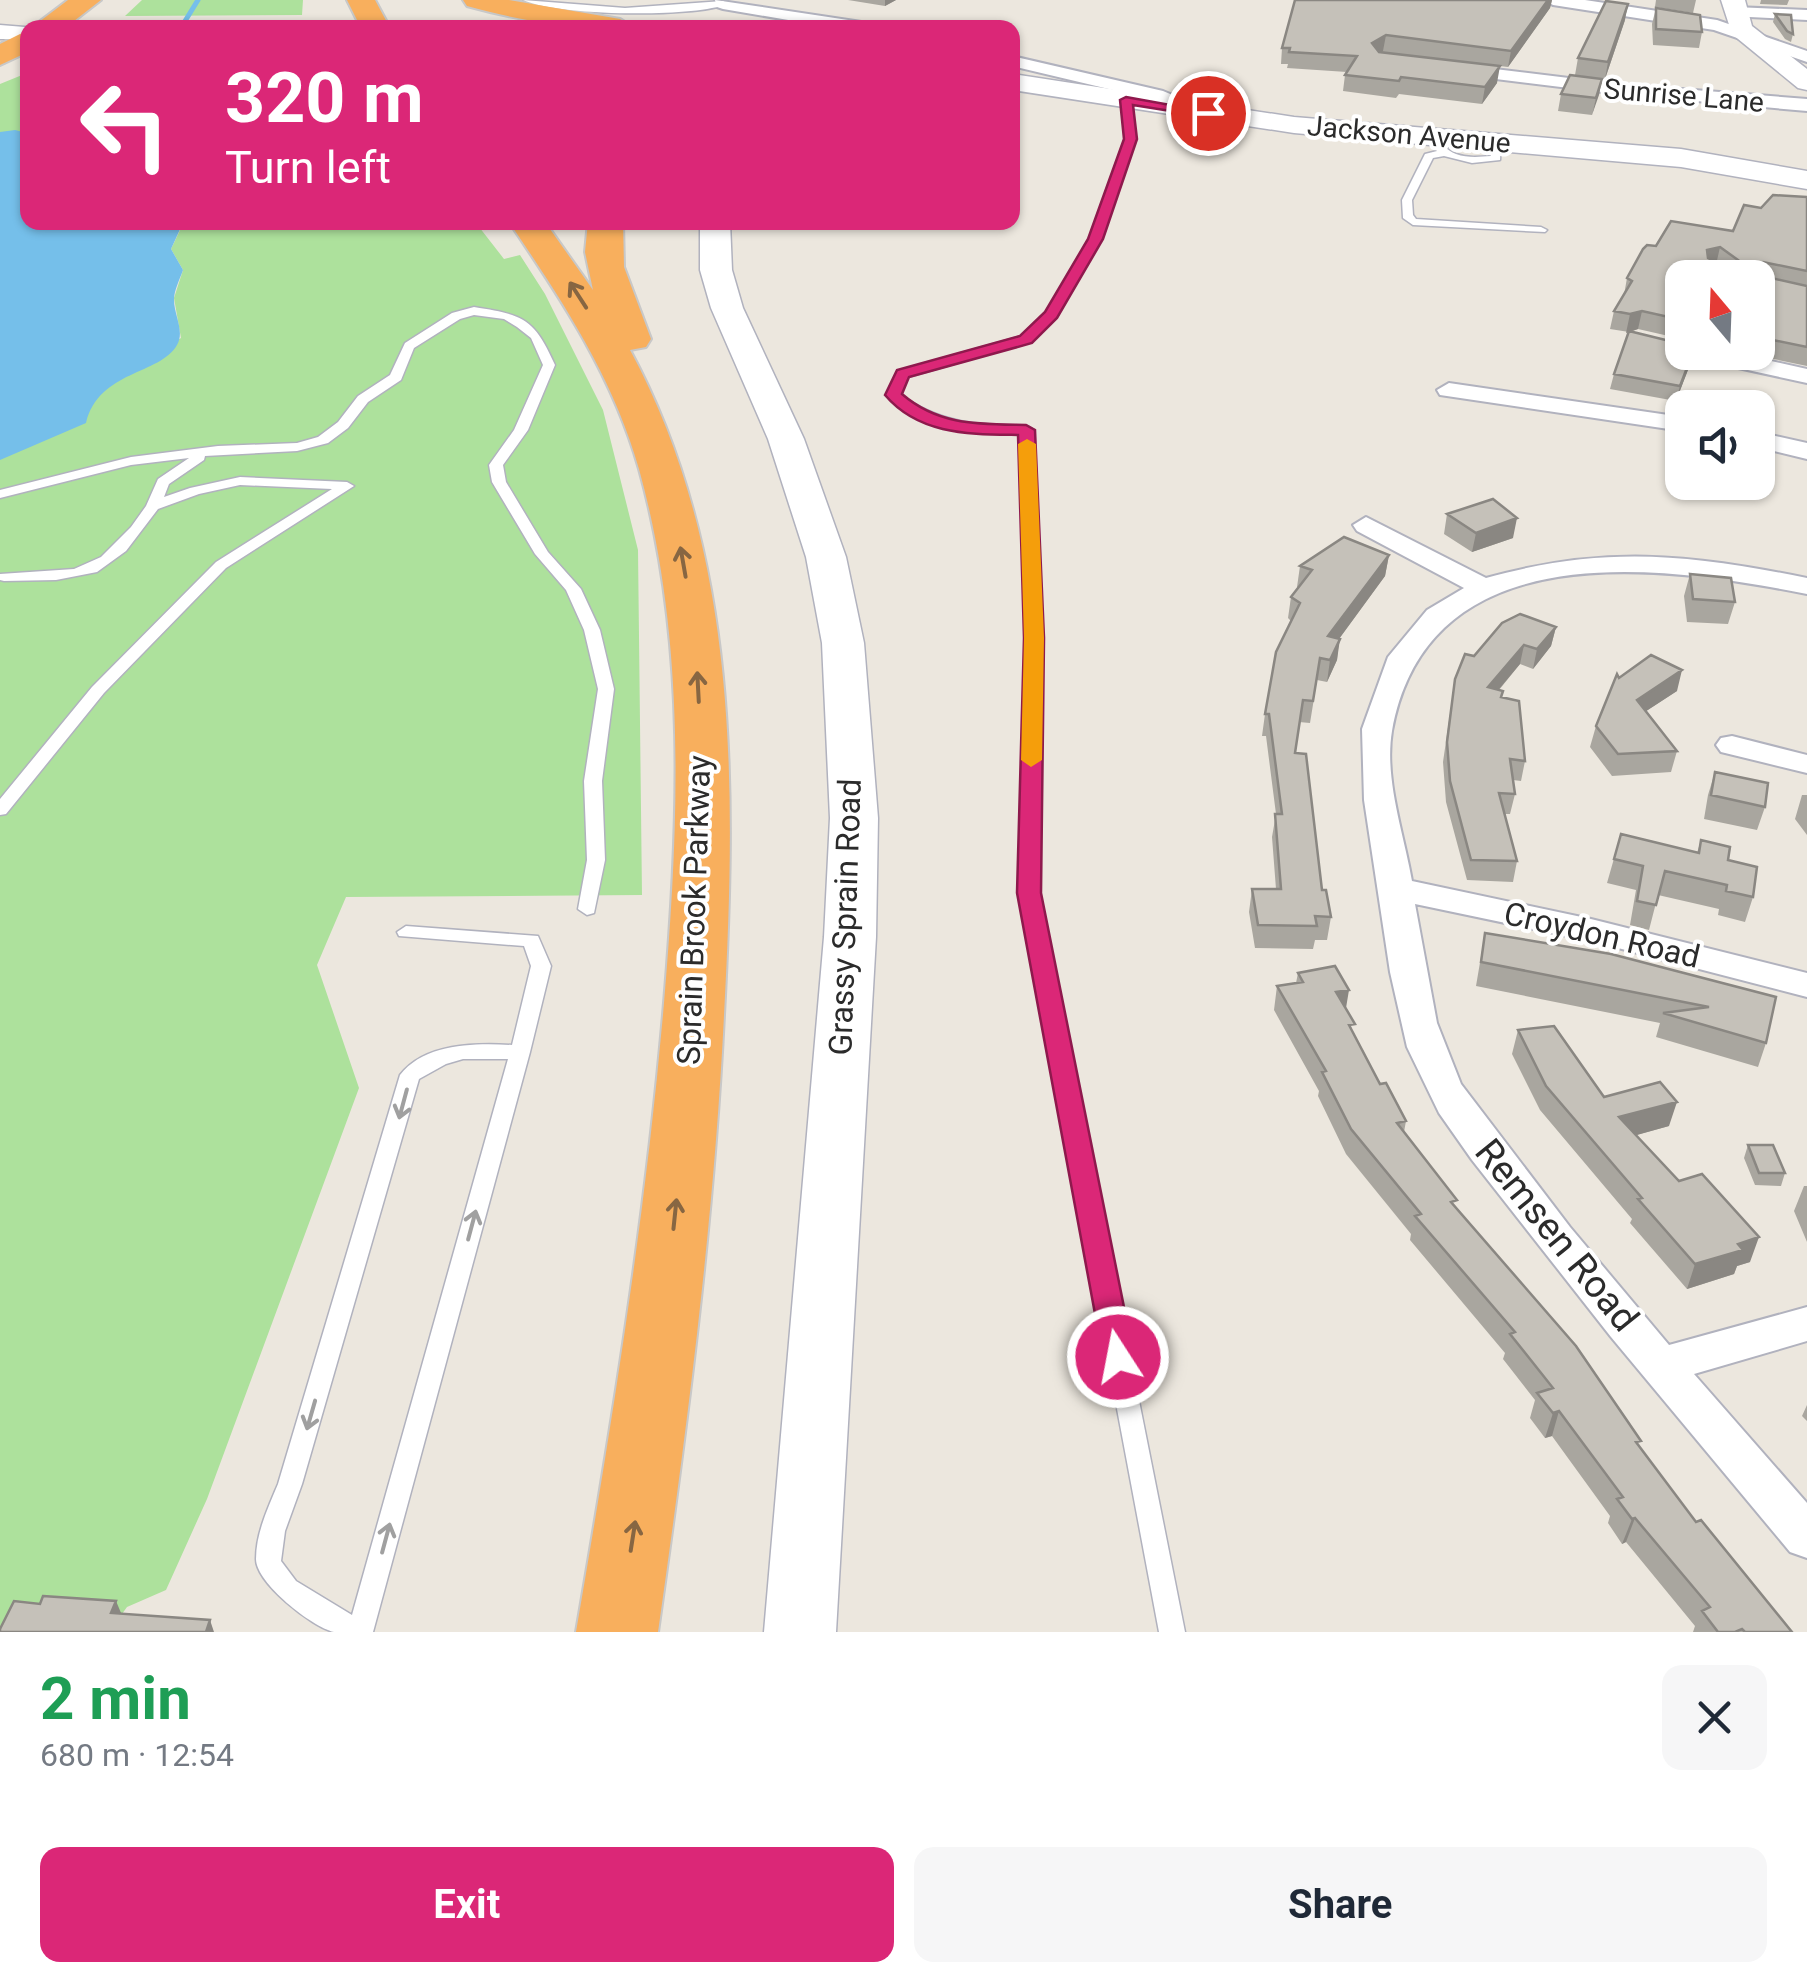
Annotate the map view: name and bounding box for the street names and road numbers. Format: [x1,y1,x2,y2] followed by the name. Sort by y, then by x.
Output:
[1602,72,1765,119] street label: Sunrise Lane
[1306,109,1512,160] street label: Jackson Avenue
[670,754,718,1066] street label: Sprain Brook Parkway
[821,778,869,1056] street label: Grassy Sprain Road
[1500,894,1704,976] street label: Croydon Road
[1466,1130,1648,1340] street label: Remsen Road

